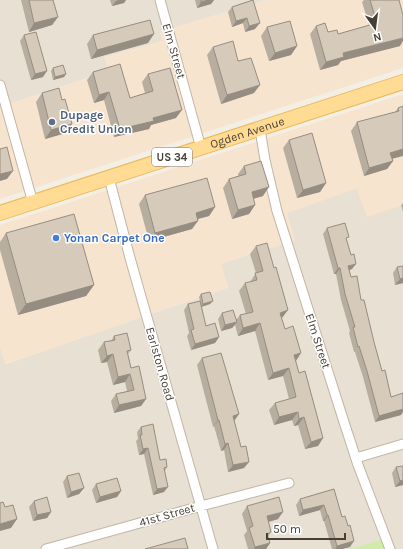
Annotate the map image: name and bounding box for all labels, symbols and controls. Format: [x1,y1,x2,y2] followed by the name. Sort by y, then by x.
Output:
[355,8,395,48] north arrow
[159,22,189,81] street label: Elm Street
[372,30,383,44] text: N
[60,108,132,136] place label: Dupage Credit Union
[208,114,286,151] street label: Ogden Avenue
[47,117,57,127] marker: Dupage Credit Union
[152,148,192,166] road number: US 34
[64,231,165,245] place label: Yonan Carpet One
[51,233,61,243] marker: Yonan Carpet One
[303,312,334,371] street label: Elm Street
[143,325,177,403] street label: Earlston Road
[138,500,197,530] street label: 41st Street
[267,515,345,541] scale bar
[273,522,301,536] text: 50 m

